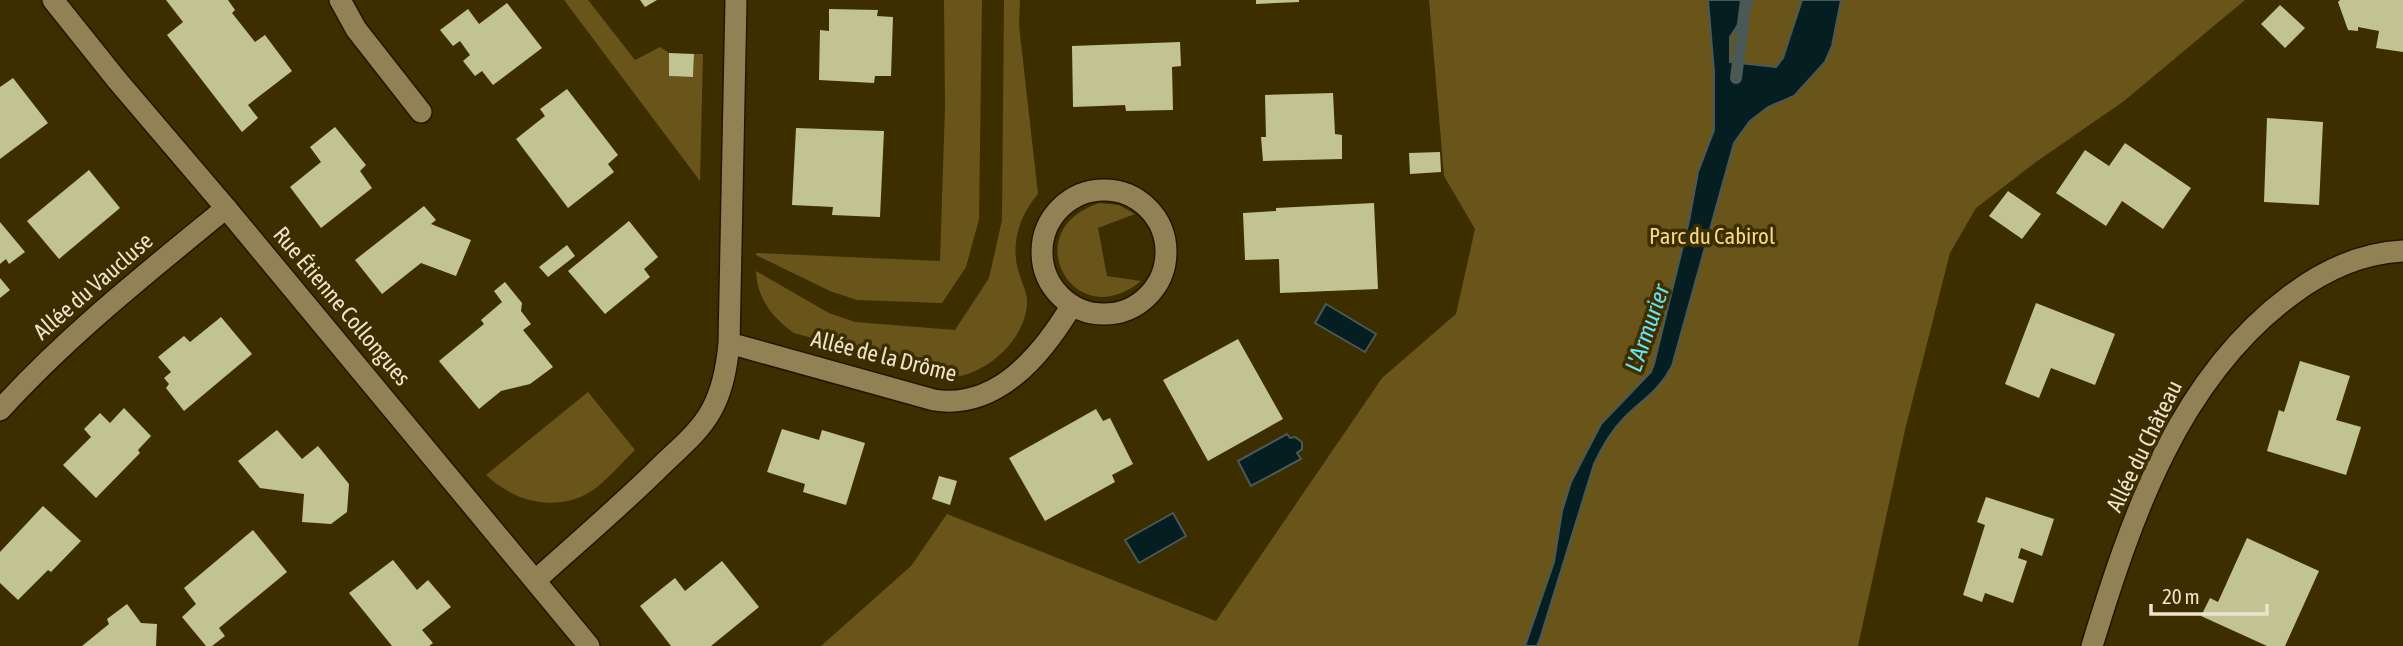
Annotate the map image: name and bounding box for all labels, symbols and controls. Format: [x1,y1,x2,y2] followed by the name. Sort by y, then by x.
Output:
[268,221,416,391] street label: Rue Étienne Collongues
[1649,223,1775,249] park label: Parc du Cabirol
[28,227,158,345] street label: Allée du Vaucluse
[1620,280,1675,375] water label: L'Armurier
[809,325,959,387] street label: Allée de la Drôme
[2101,376,2187,516] street label: Allée du Château
[2151,572,2266,616] scale bar
[2162,584,2200,608] text: 20 m

